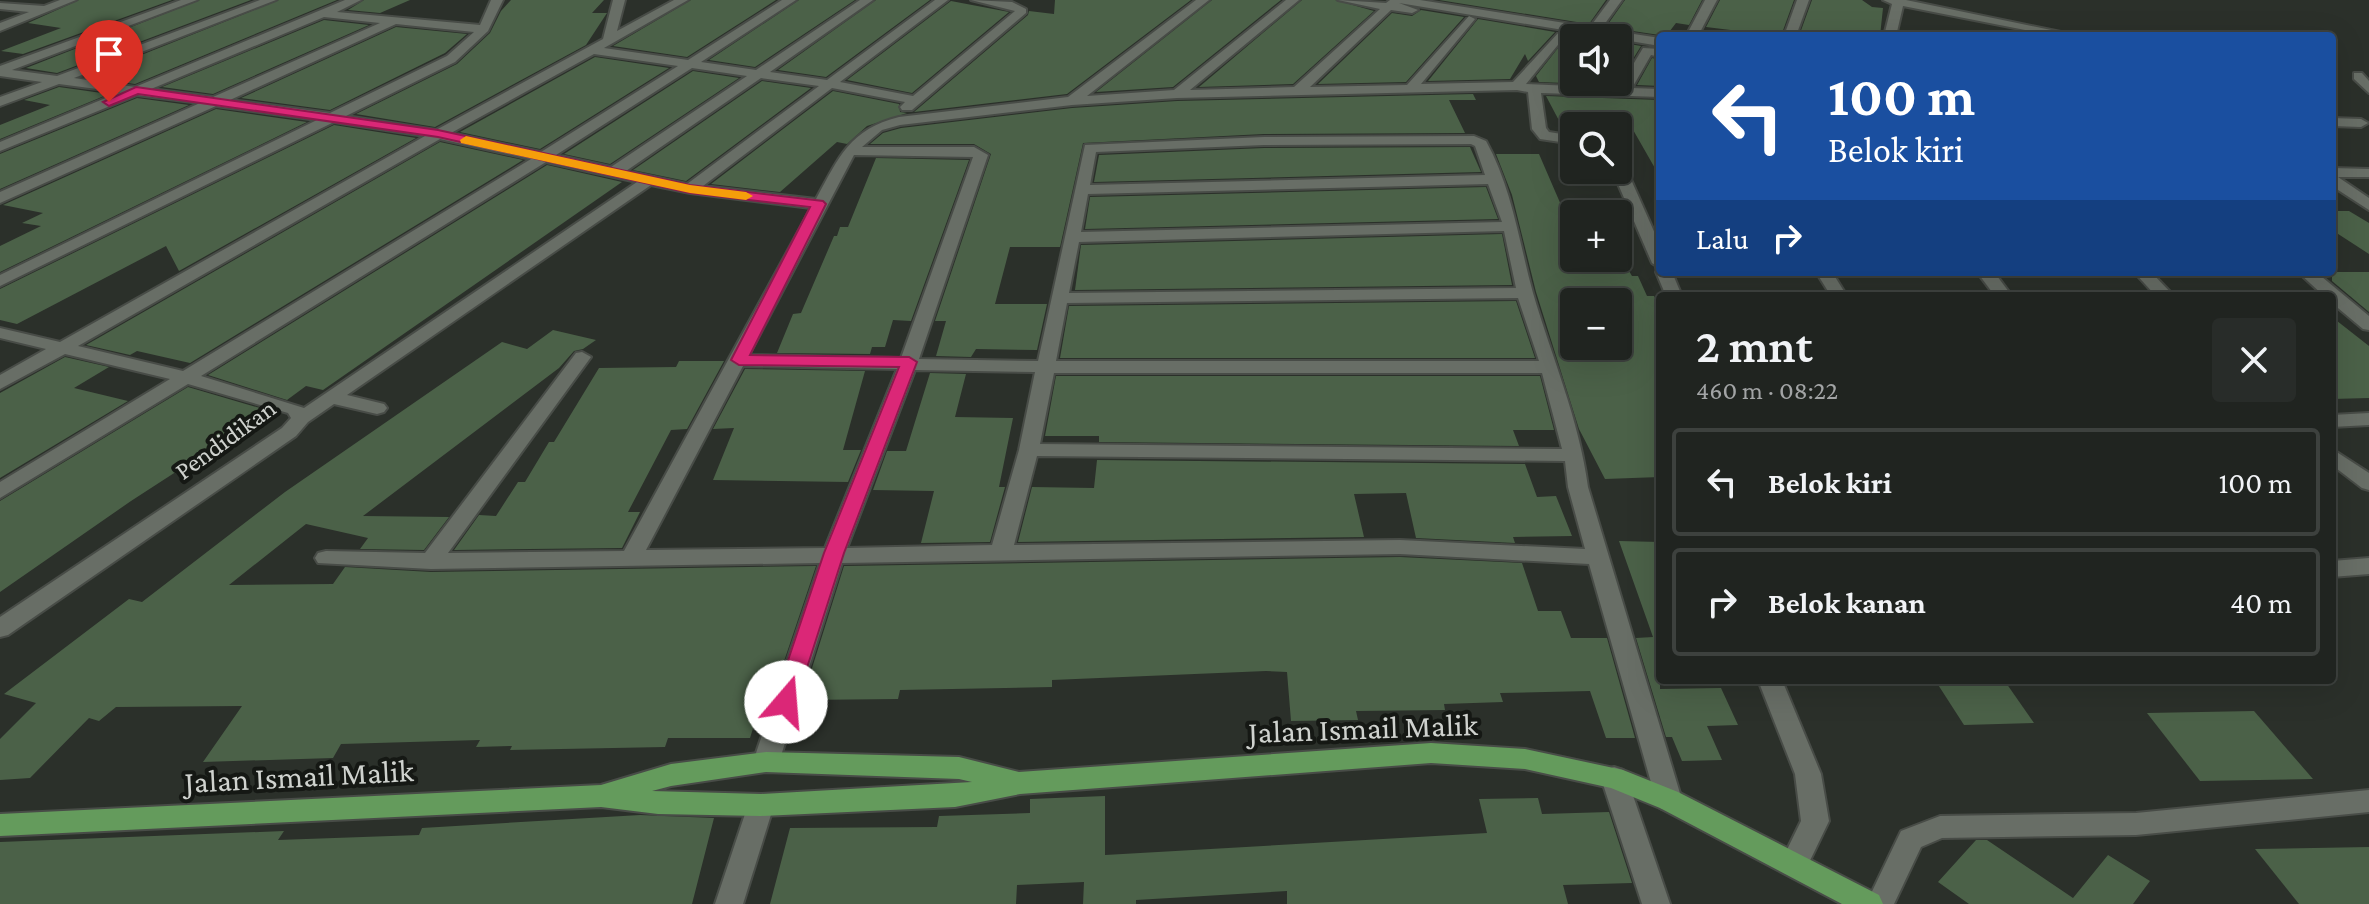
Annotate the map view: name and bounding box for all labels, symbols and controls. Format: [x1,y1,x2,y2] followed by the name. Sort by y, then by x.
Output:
[75,20,143,102] pin
[1560,24,1632,360] map controls
[1560,24,1632,96] button: sound
[87,32,131,76] icon: arrive
[1696,64,1800,168] icon: left
[1828,65,1975,127] text: 100 m
[1560,112,1632,184] button: search
[1828,130,1964,170] text: Belok kiri
[1560,200,1632,272] button: +
[1765,216,1809,260] icon: right
[1696,222,1749,255] text: Lalu
[1560,288,1632,360] button: −
[2212,318,2296,402] button: close
[1696,319,1813,372] text: 2 mnt
[1696,376,1838,405] text: 460 m · 08:22
[169,393,281,486] street label: Pendidikan
[1700,460,1744,504] icon: left
[1768,466,1892,499] text: Belok kiri
[2218,466,2292,499] text: 100 m
[1700,580,1744,624] icon: right
[1768,586,1926,619] text: Belok kanan
[2230,586,2292,619] text: 40 m
[744,660,828,744] position arrow
[1245,706,1479,750] street label: Jalan Ismail Malik
[180,752,415,800] street label: Jalan Ismail Malik

